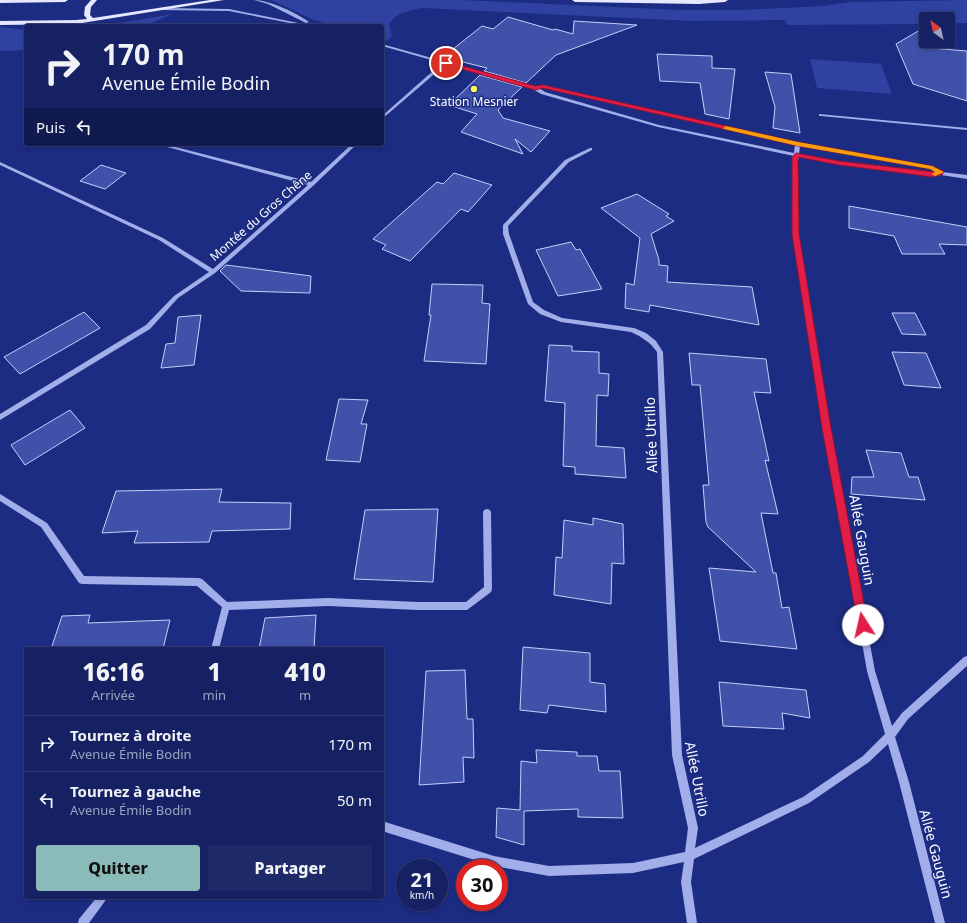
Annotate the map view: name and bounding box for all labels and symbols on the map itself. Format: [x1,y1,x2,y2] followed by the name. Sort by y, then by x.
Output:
[919,12,955,48] north arrow
[429,46,463,80] pin
[469,84,479,94] marker: Station Mesnier
[430,93,518,110] place label: Station Mesnier
[206,166,315,265] street label: Montée du Gros Chêne
[640,397,661,473] street label: Allée Utrillo
[845,493,880,587] street label: Allée Gauguin
[842,604,884,646] position arrow
[681,740,714,818] street label: Allée Utrillo
[915,807,958,901] street label: Allée Gauguin
[456,859,508,911] speed limit sign: 30

